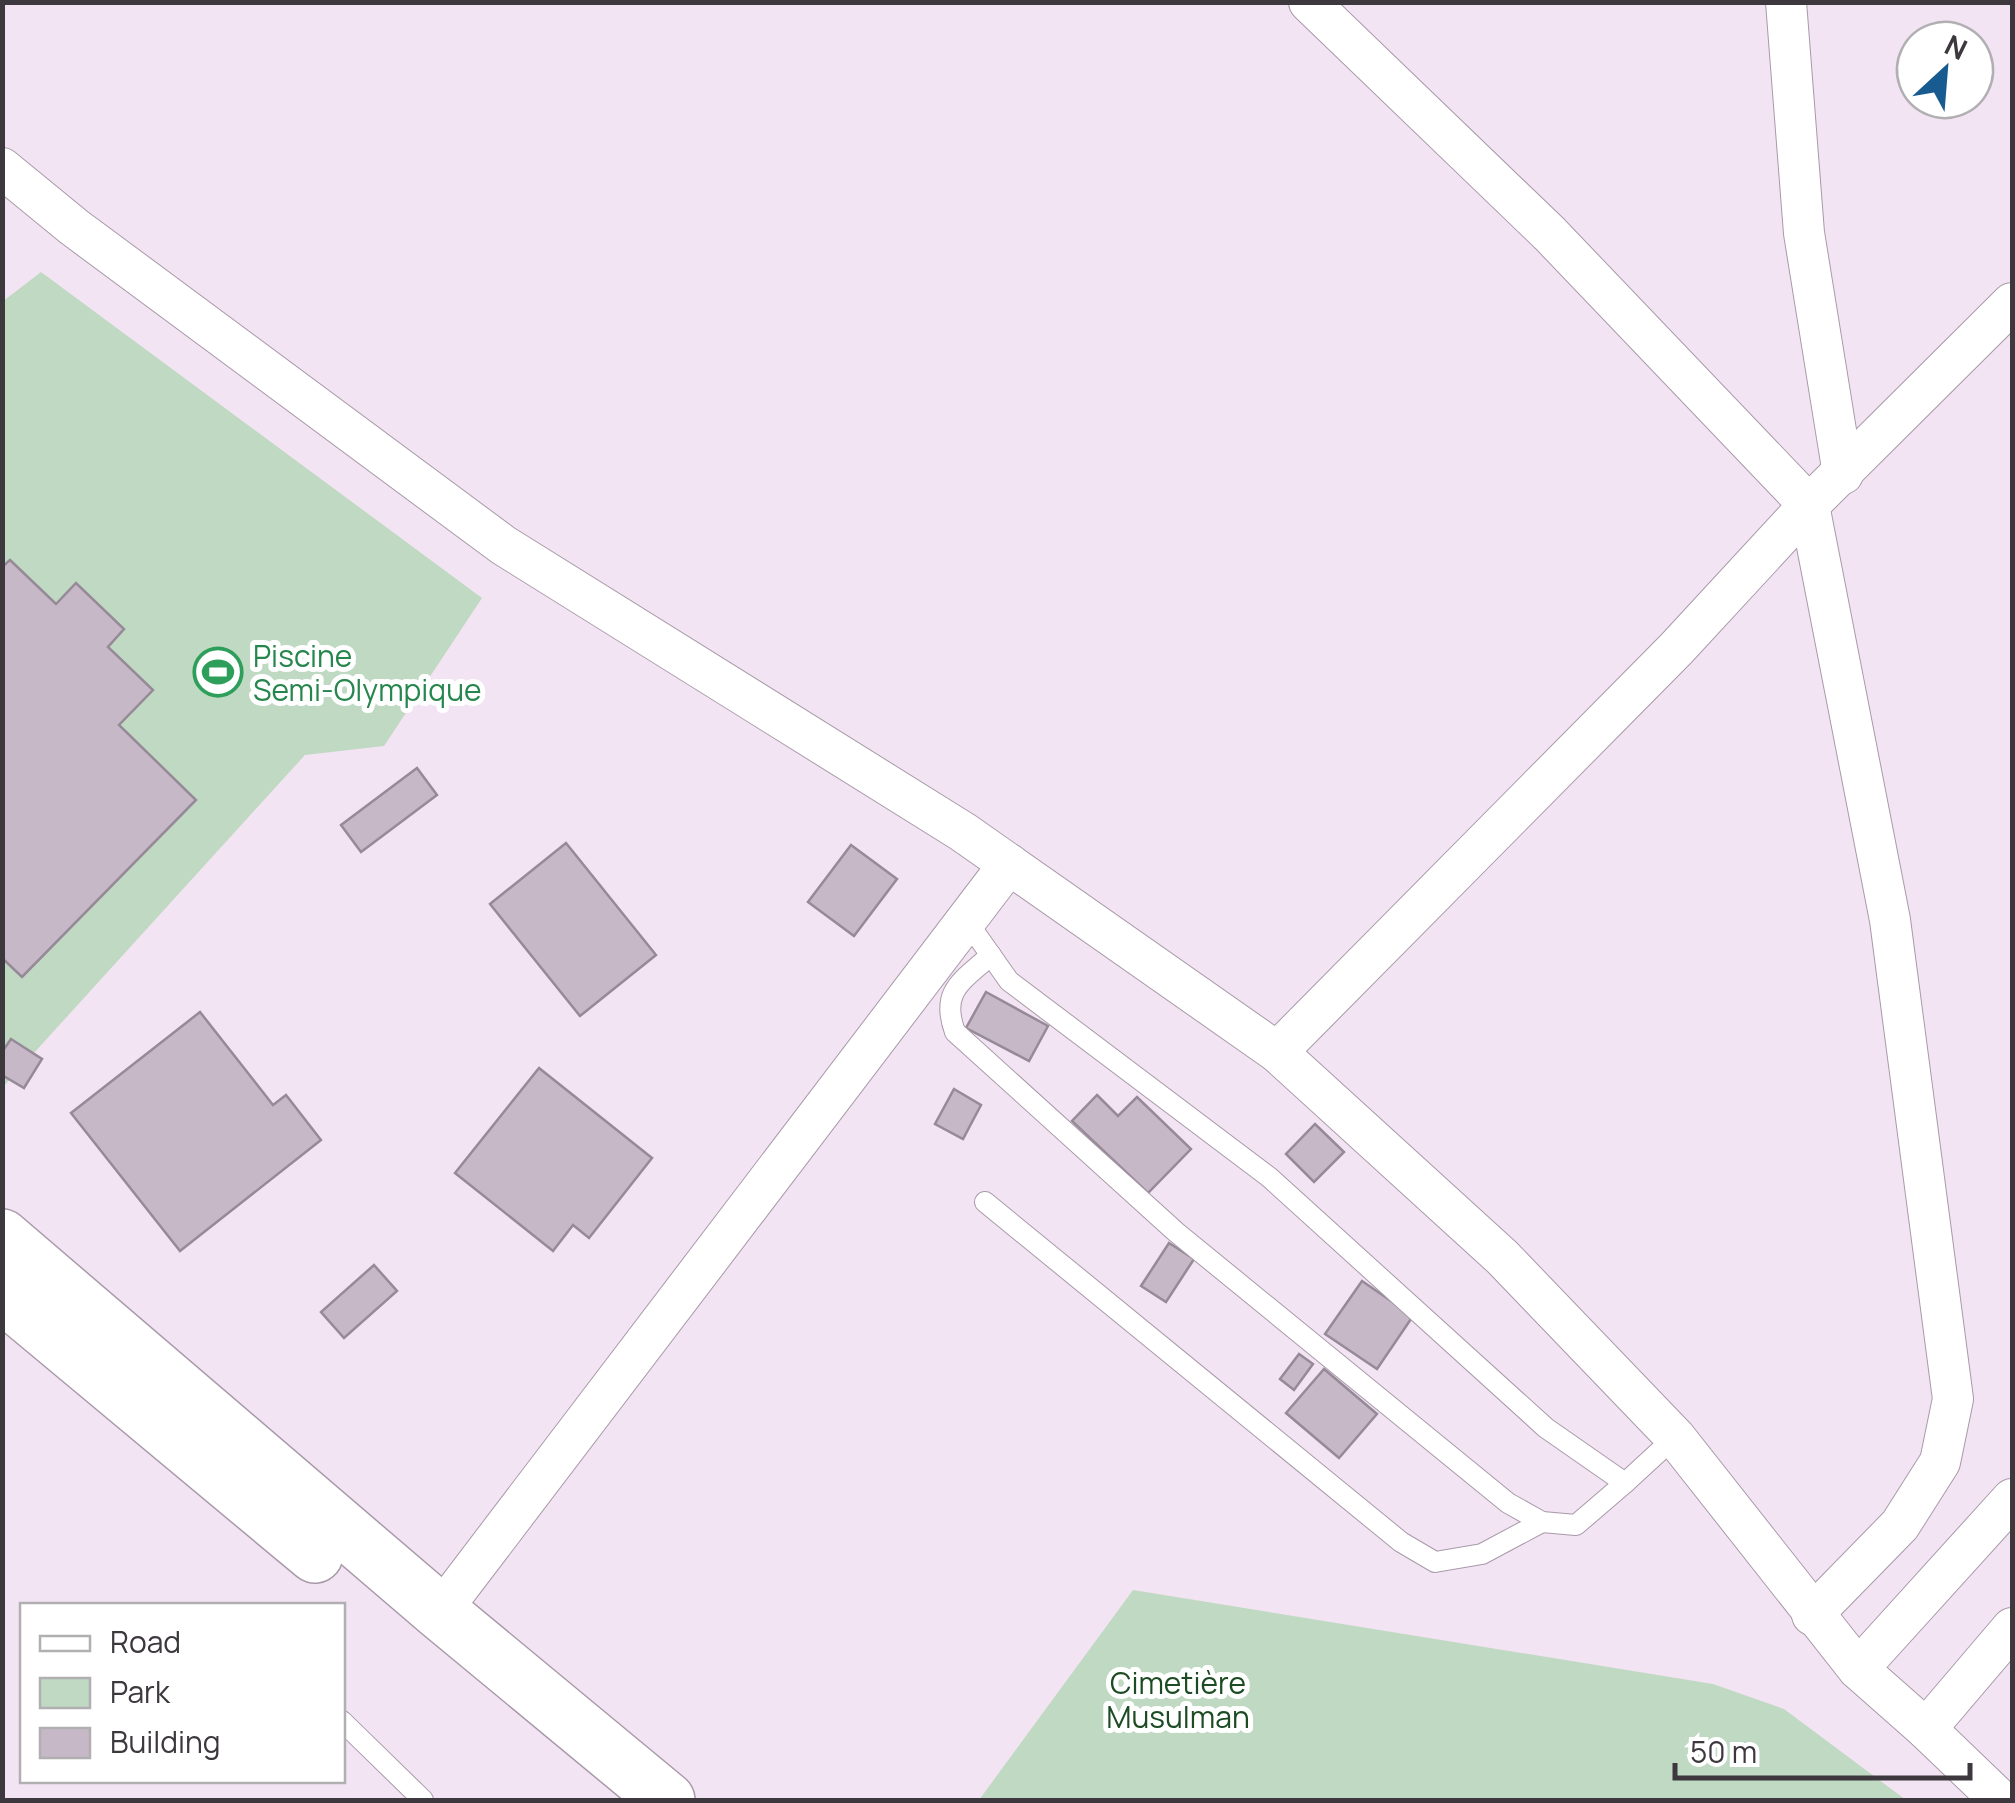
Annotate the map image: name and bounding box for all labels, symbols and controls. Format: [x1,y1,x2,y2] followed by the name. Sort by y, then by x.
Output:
[1895,20,1995,120] north arrow
[1939,25,1974,68] text: N
[253,635,482,710] place label: Piscine Semi-Olympique
[192,646,244,698] sports icon: Piscine Semi-Olympique
[20,1603,345,1783] legend
[110,1621,181,1662] text: Road
[1106,1662,1250,1737] park label: Cimetière Musulman
[110,1671,171,1712] text: Park
[1675,1718,1970,1780] scale bar
[110,1721,221,1762] text: Building
[1690,1731,1757,1772] text: 50 m

